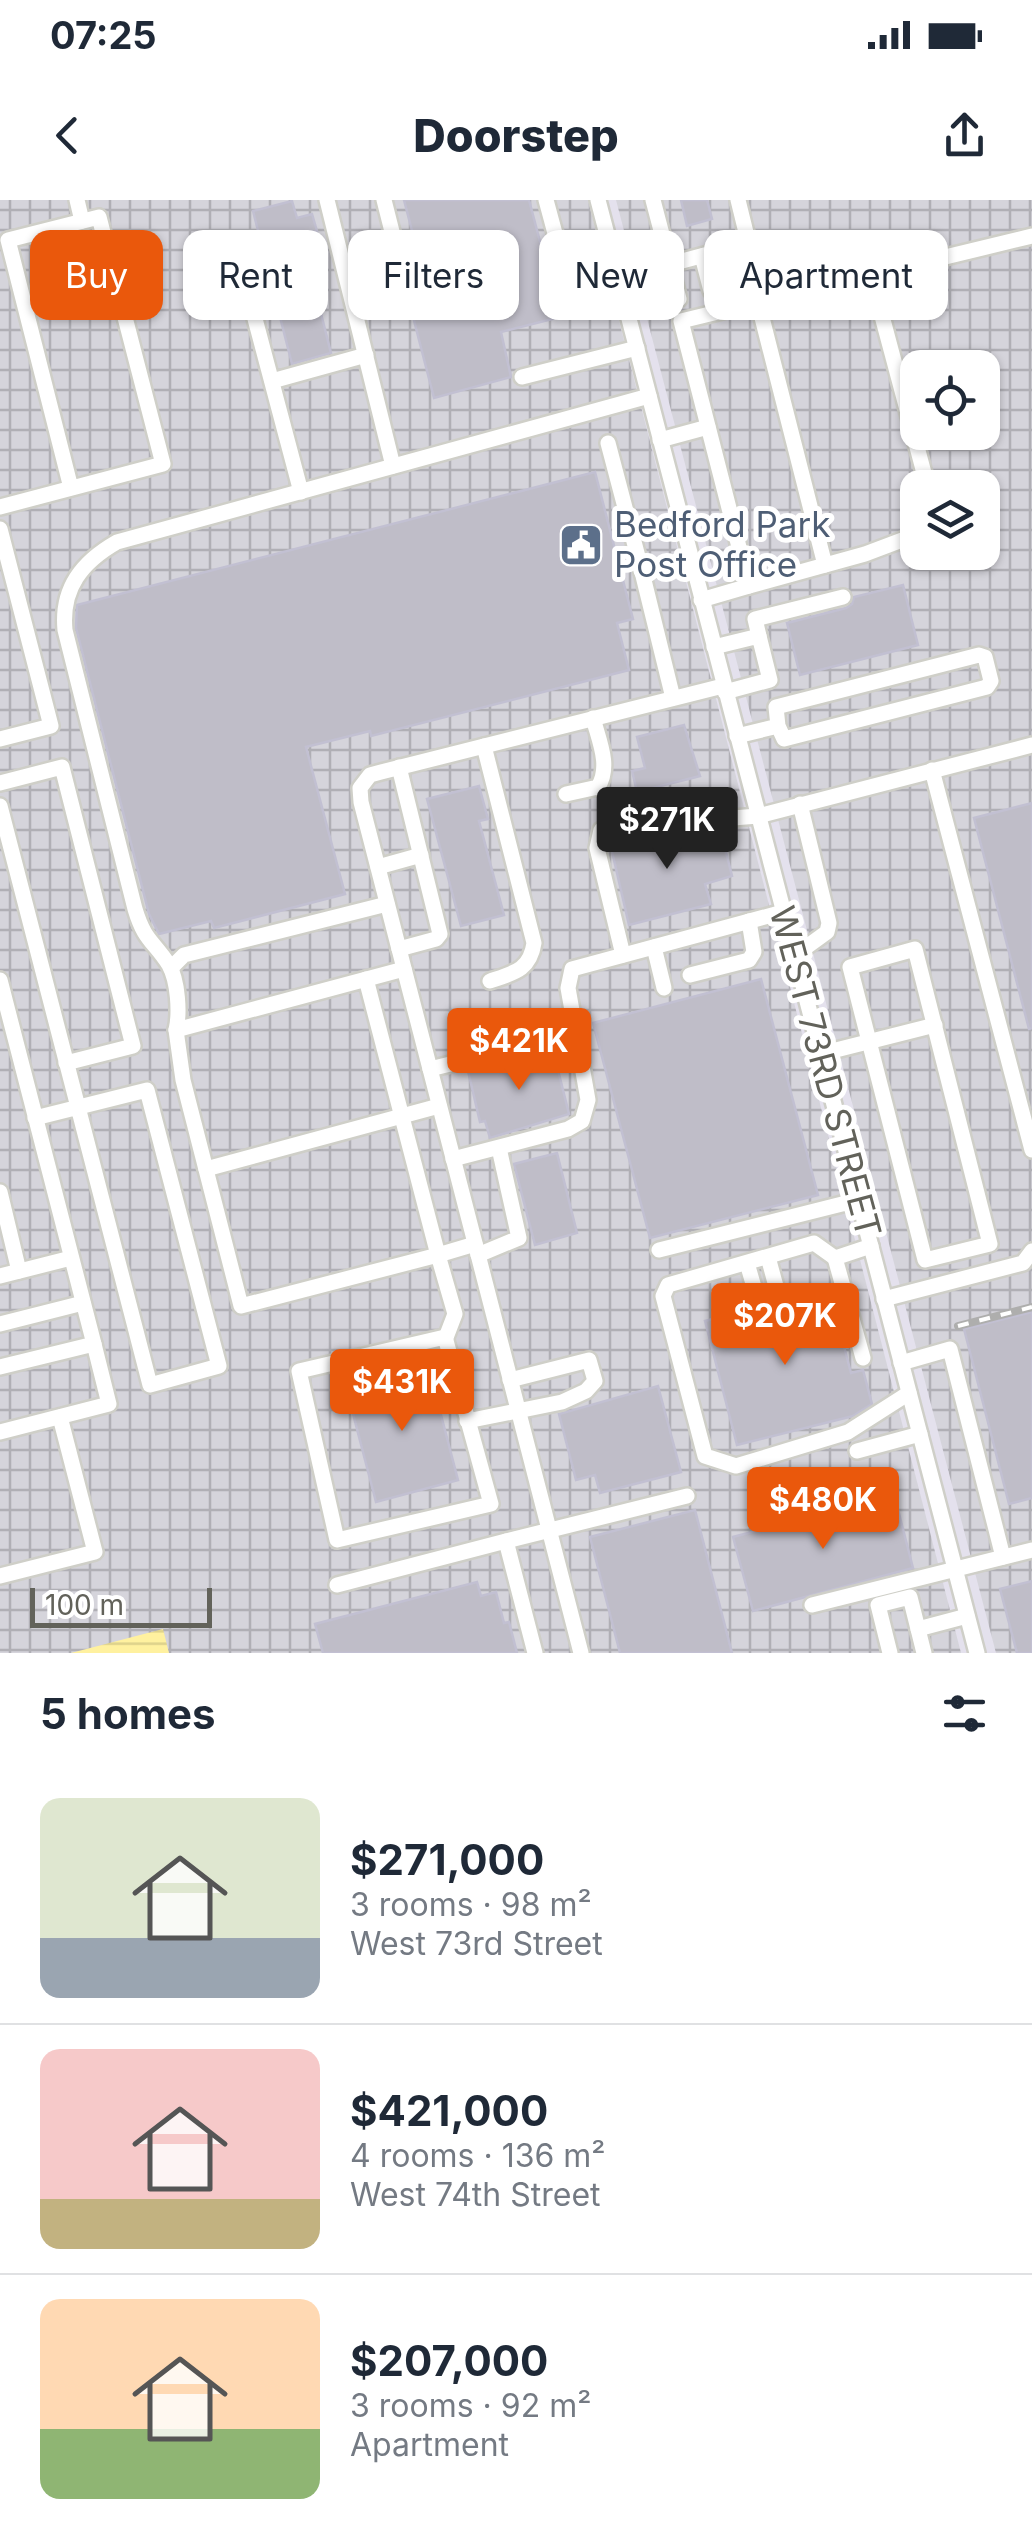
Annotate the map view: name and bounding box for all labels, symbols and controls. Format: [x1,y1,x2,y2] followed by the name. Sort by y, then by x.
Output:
[50,12,157,58] text: 07:25
[40,108,95,163] icon: back
[413,108,619,163] text: Doorstep
[937,108,992,163] icon: share
[30,230,163,320] chip: Buy
[183,230,328,320] chip: Rent
[348,230,519,320] chip: Filters
[539,230,684,320] chip: New
[704,230,948,320] chip: Apartment
[900,350,1000,570] map controls
[900,350,1000,450] button: locate
[900,470,1000,570] button: layers
[614,503,830,585] place label: Bedford Park Post Office
[558,522,604,568] public building icon: Bedford Park Post Office
[597,787,737,872] pin: $271K
[619,800,715,839] text: $271K
[762,902,890,1242] street label: WEST 73RD STREET
[449,1008,589,1093] pin: $421K
[469,1021,569,1060] text: $421K
[715,1283,855,1368] pin: $207K
[733,1296,837,1335] text: $207K
[332,1349,472,1434] pin: $431K
[352,1362,452,1401] text: $431K
[753,1467,893,1552] pin: $480K
[769,1480,877,1519] text: $480K
[30,1583,212,1628] scale bar
[45,1588,124,1622] text: 100 m
[937,1686,992,1741] icon: filters
[40,1688,216,1739] text: 5 homes
[350,1834,544,1885] text: $271,000
[120,1838,240,1958] icon: home
[350,1885,592,1924] text: 3 rooms · 98 m²
[350,1924,603,1963] text: West 73rd Street
[350,2085,548,2136] text: $421,000
[120,2089,240,2209] icon: home
[350,2136,606,2175] text: 4 rooms · 136 m²
[350,2175,601,2214] text: West 74th Street
[350,2335,548,2386] text: $207,000
[120,2339,240,2459] icon: home
[350,2386,591,2425] text: 3 rooms · 92 m²
[350,2425,509,2464] text: Apartment

